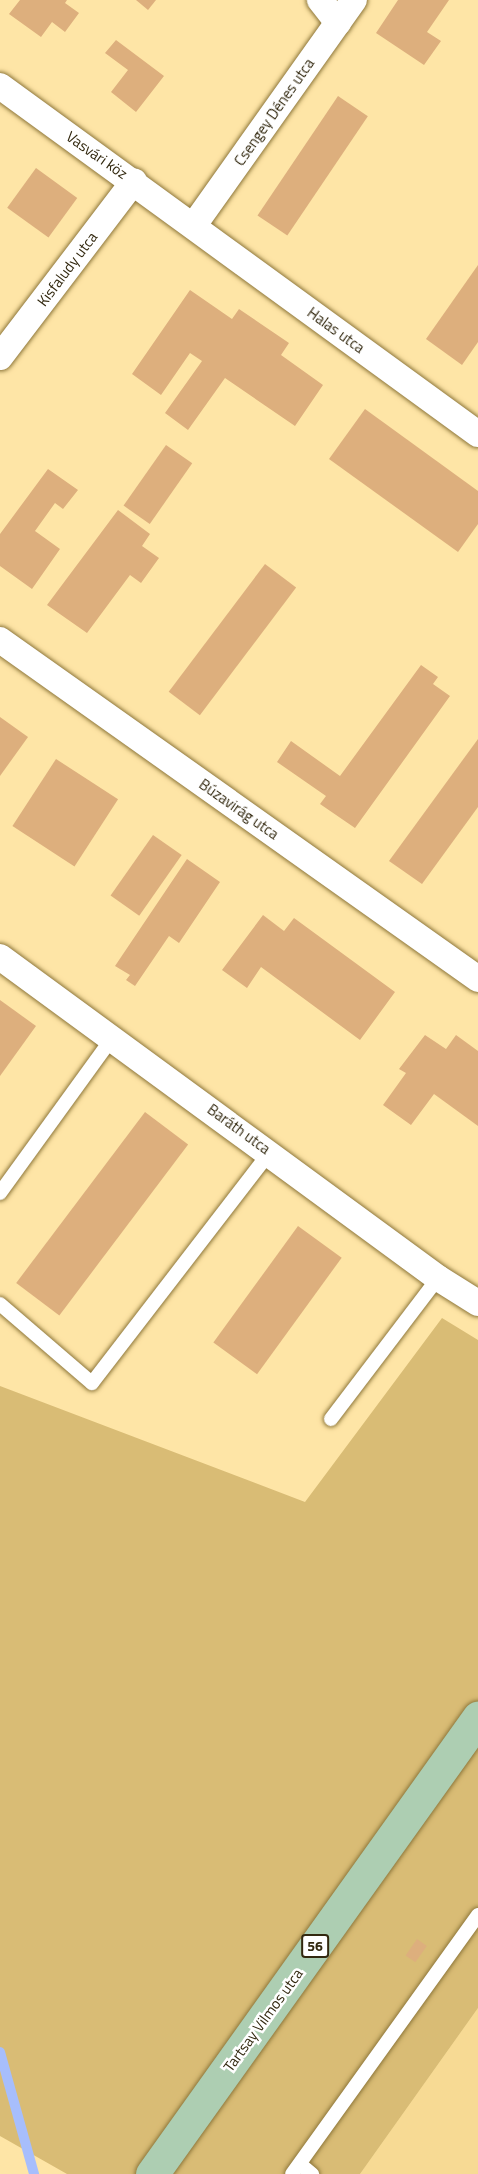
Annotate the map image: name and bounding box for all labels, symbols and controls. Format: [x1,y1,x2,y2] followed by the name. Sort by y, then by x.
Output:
[230,55,318,169] street label: Csengey Dénes utca
[63,127,131,183] street label: Vasvári köz
[33,228,101,310] street label: Kisfaludy utca
[304,303,368,357] street label: Halas utca
[196,775,282,843] street label: Búzavirág utca
[204,1100,274,1158] street label: Baráth utca
[300,1935,330,1957] road number: 56
[220,1965,306,2075] street label: Tartsay Vilmos utca

